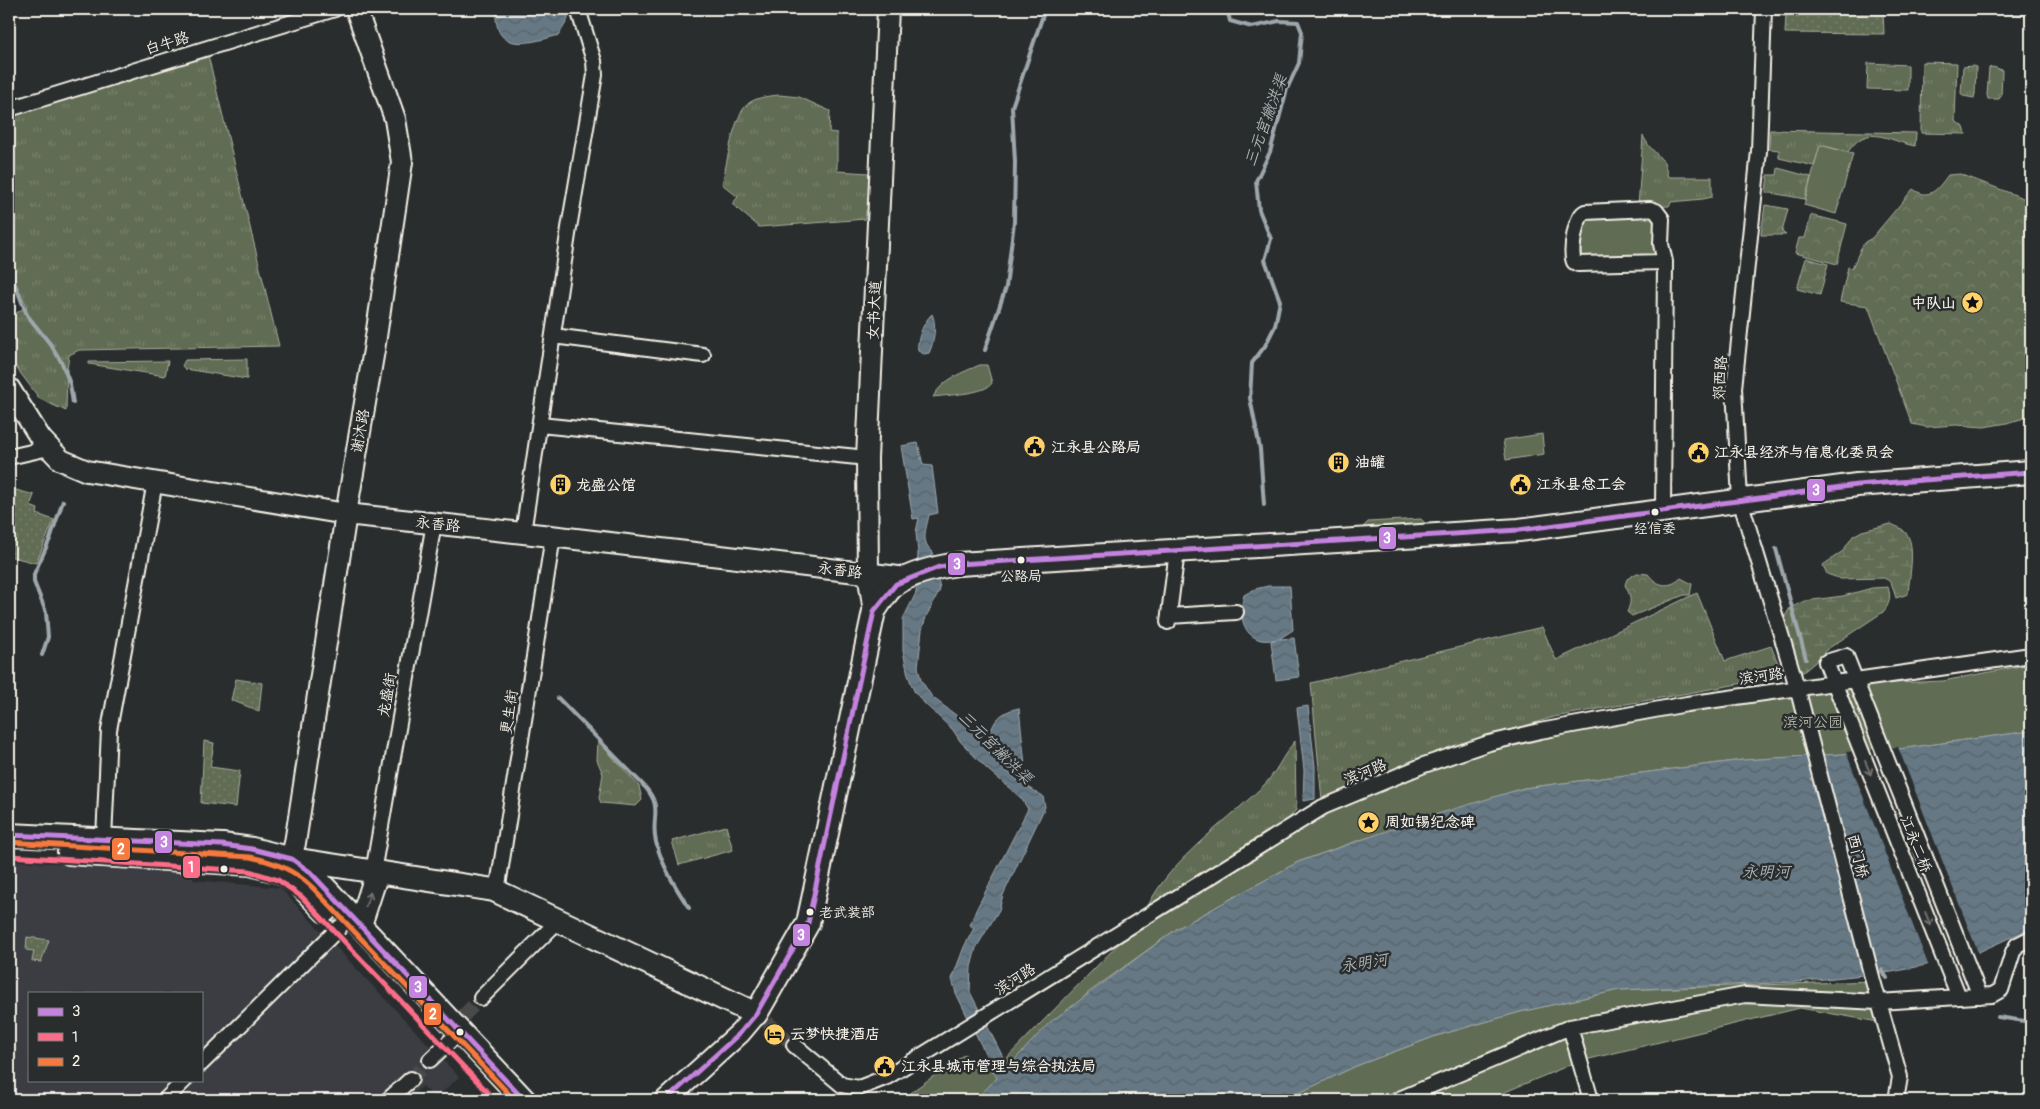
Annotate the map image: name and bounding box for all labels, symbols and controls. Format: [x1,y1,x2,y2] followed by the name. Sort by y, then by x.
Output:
[143,28,191,59] street label: 白牛路
[1240,70,1292,169] water label: 三元宫撇洪渠
[863,280,886,340] street label: 女书大道
[1960,291,1984,315] place icon: 中队山
[1911,294,1956,313] place label: 中队山
[1710,355,1731,401] street label: 郊西路
[347,407,374,455] street label: 谢沐路
[1023,435,1047,459] public building icon: 江永县公路局
[1051,438,1141,457] place label: 江永县公路局
[1686,440,1710,464] public building icon: 江永县经济与信息化委员会
[1714,443,1894,462] place label: 江永县经济与信息化委员会
[1327,450,1351,474] building icon: 油罐
[1355,453,1385,472] place label: 油罐
[1508,472,1532,496] public building icon: 江永县总工会
[548,473,572,497] building icon: 龙盛公馆
[1536,475,1626,494] place label: 江永县总工会
[576,476,636,495] place label: 龙盛公馆
[1806,478,1826,502] line badge: 3
[1812,482,1820,499] text: 3
[1650,507,1660,517] marker: 经信委
[415,513,461,536] street label: 永香路
[1634,520,1676,537] place label: 经信委
[1378,526,1397,550] line badge: 3
[1383,530,1391,547] text: 3
[947,552,966,576] line badge: 3
[1016,555,1026,565] marker: 公路局
[953,556,961,573] text: 3
[816,558,863,583] street label: 永香路
[1000,568,1042,585] place label: 公路局
[1737,664,1785,689] street label: 滨河路
[374,671,401,719] street label: 龙盛街
[497,688,522,736] street label: 更生街
[954,707,1038,790] water label: 三元宫撇洪渠
[1783,713,1843,732] park label: 滨河公园
[1341,755,1390,790] street label: 滨河路
[1864,760,1873,775] one-way arrow
[1357,810,1381,834] place icon: 周如锡纪念碑
[1385,813,1475,832] place label: 周如锡纪念碑
[1895,813,1936,876] street label: 江永二桥
[154,830,173,854] line badge: 3
[1843,832,1872,880] street label: 西门桥
[160,834,168,851] text: 3
[111,837,131,861] line badge: 2
[117,841,125,858] text: 2
[182,855,201,879] line badge: 1
[188,859,194,876] text: 1
[1742,862,1793,882] water label: 永明河
[219,864,229,874] unlabelled marker
[364,891,374,907] one-way arrow
[819,904,875,921] place label: 老武装部
[805,907,815,917] marker: 老武装部
[1924,911,1933,926] one-way arrow
[792,923,811,947] line badge: 3
[797,927,805,944] text: 3
[1339,949,1392,977] water label: 永明河
[991,959,1039,999] street label: 滨河路
[408,975,428,999] line badge: 3
[414,979,422,996] text: 3
[28,992,202,1082] legend
[72,1002,80,1021] text: 3
[423,1002,442,1026] line badge: 2
[429,1006,437,1023] text: 2
[762,1022,786,1046] hotel icon: 云梦快捷酒店
[790,1025,880,1044] place label: 云梦快捷酒店
[455,1027,465,1037] unlabelled marker
[72,1028,78,1047] text: 1
[72,1052,80,1071] text: 2
[873,1054,897,1078] public building icon: 江永县城市管理与综合执法局
[901,1057,1096,1076] place label: 江永县城市管理与综合执法局

